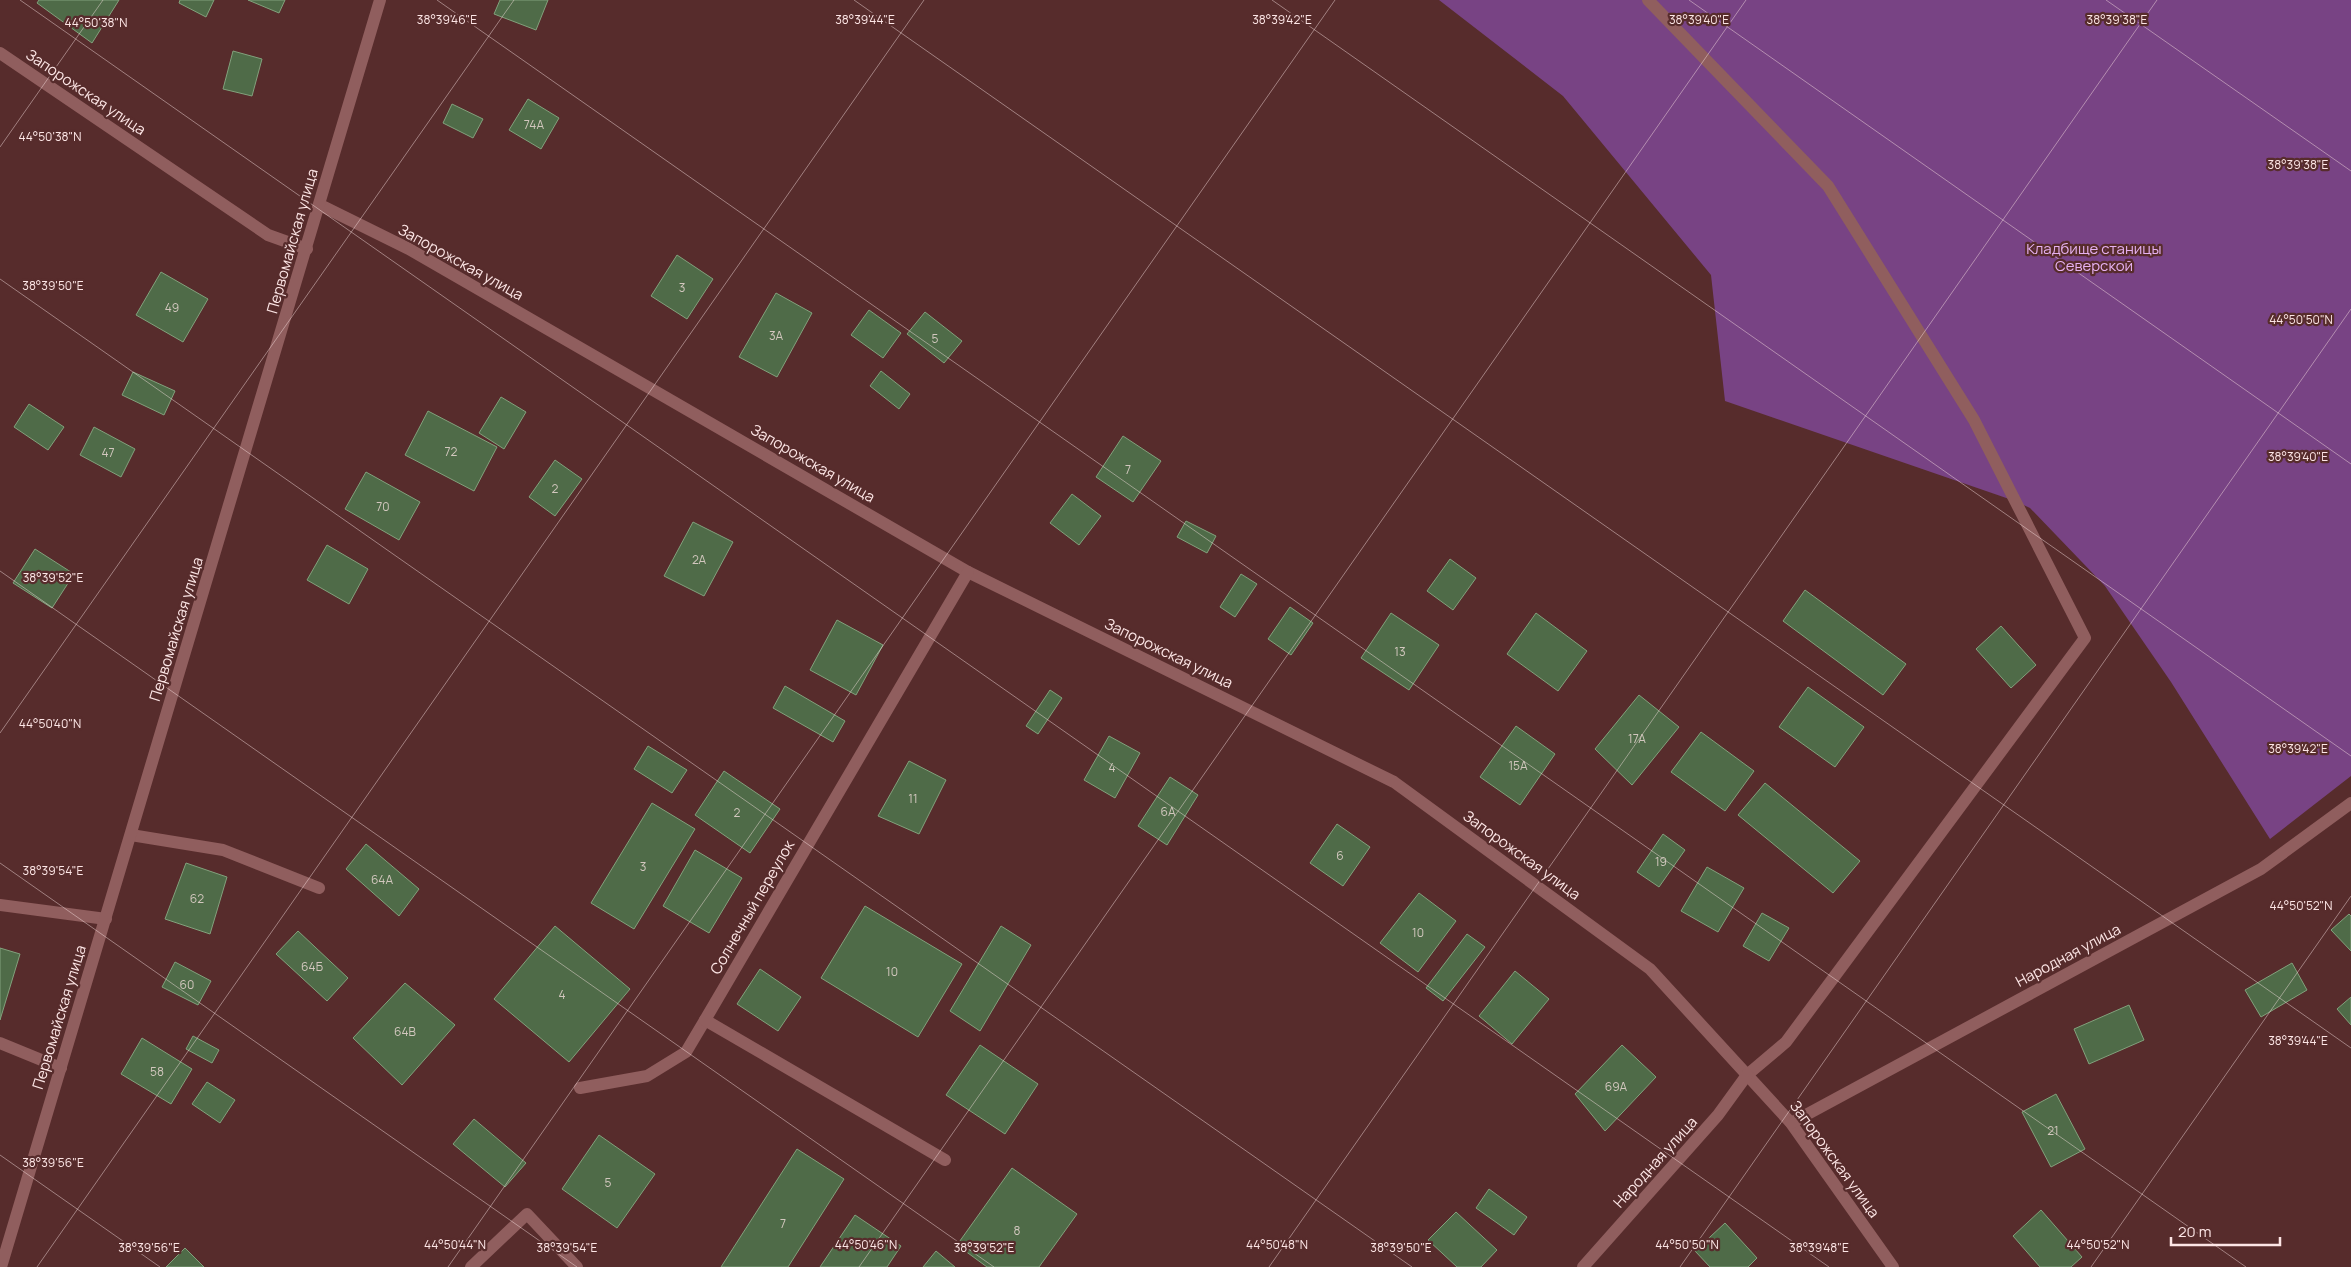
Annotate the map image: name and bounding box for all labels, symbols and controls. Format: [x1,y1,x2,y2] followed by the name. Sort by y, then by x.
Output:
[417,11,477,28] text: 38°39'46"E
[835,11,895,28] text: 38°39'44"E
[1252,11,1312,28] text: 38°39'42"E
[1669,11,1729,28] text: 38°39'40"E
[2087,11,2148,28] text: 38°39'38"E
[64,14,128,31] text: 44°50'38"N
[22,44,150,140] street label: Запорожская улица
[524,116,545,133] house number: 74А
[18,128,82,145] text: 44°50'38"N
[2268,156,2329,173] text: 38°39'38"E
[261,166,323,316] street label: Первомайская улица
[395,219,527,305] street label: Запорожская улица
[2026,238,2162,276] park label: Кладбище станицы Северской
[22,277,84,294] text: 38°39'50"E
[679,279,685,296] house number: 3
[165,299,179,316] house number: 49
[2269,311,2333,328] text: 44°50'50"N
[769,327,784,344] house number: 3А
[932,330,939,347] house number: 5
[747,419,879,507] street label: Запорожская улица
[445,443,458,460] house number: 72
[101,444,115,461] house number: 47
[2268,448,2328,465] text: 38°39'40"E
[1125,461,1131,478] house number: 7
[552,480,559,497] house number: 2
[376,498,390,515] house number: 70
[692,551,706,568] house number: 2А
[144,554,208,704] street label: Первомайская улица
[23,569,83,586] text: 38°39'52"E
[1101,613,1237,693] street label: Запорожская улица
[1394,643,1406,660] house number: 13
[19,715,81,732] text: 44°50'40"N
[1628,730,1646,747] house number: 17А
[2268,740,2328,757] text: 38°39'42"E
[1508,757,1528,774] house number: 15А
[1108,759,1116,776] house number: 4
[908,790,918,807] house number: 11
[1160,803,1176,820] house number: 6А
[734,804,741,821] house number: 2
[1459,805,1585,905] street label: Запорожская улица
[705,836,799,978] street label: Солнечный переулок
[1336,847,1344,864] house number: 6
[1655,853,1667,870] house number: 19
[640,858,646,875] house number: 3
[23,862,84,879] text: 38°39'54"E
[371,871,394,888] house number: 64А
[190,890,204,907] house number: 62
[2270,897,2332,914] text: 44°50'52"N
[2012,918,2124,992] street label: Народная улица
[1412,924,1424,941] house number: 10
[27,942,91,1092] street label: Первомайская улица
[301,958,323,975] house number: 64Б
[886,963,898,980] house number: 10
[180,976,194,993] house number: 60
[558,986,566,1003] house number: 4
[394,1023,416,1040] house number: 64В
[2268,1032,2328,1049] text: 38°39'44"E
[150,1063,164,1080] house number: 58
[1605,1078,1628,1095] house number: 69А
[1785,1096,1885,1222] street label: Запорожская улица
[1608,1112,1702,1212] street label: Народная улица
[2047,1122,2059,1139] house number: 21
[22,1154,84,1171] text: 38°39'56"E
[605,1174,612,1191] house number: 5
[2171,1214,2280,1246] scale bar
[780,1215,786,1232] house number: 7
[2178,1221,2211,1242] text: 20 m
[1014,1222,1021,1239] house number: 8
[424,1236,486,1253] text: 44°50'44"N
[835,1236,897,1253] text: 44°50'46"N
[1246,1236,1308,1253] text: 44°50'48"N
[1655,1236,1719,1253] text: 44°50'50"N
[2067,1236,2129,1253] text: 44°50'52"N
[118,1239,180,1256] text: 38°39'56"E
[537,1239,598,1256] text: 38°39'54"E
[954,1239,1014,1256] text: 38°39'52"E
[1370,1239,1432,1256] text: 38°39'50"E
[1789,1239,1849,1256] text: 38°39'48"E

